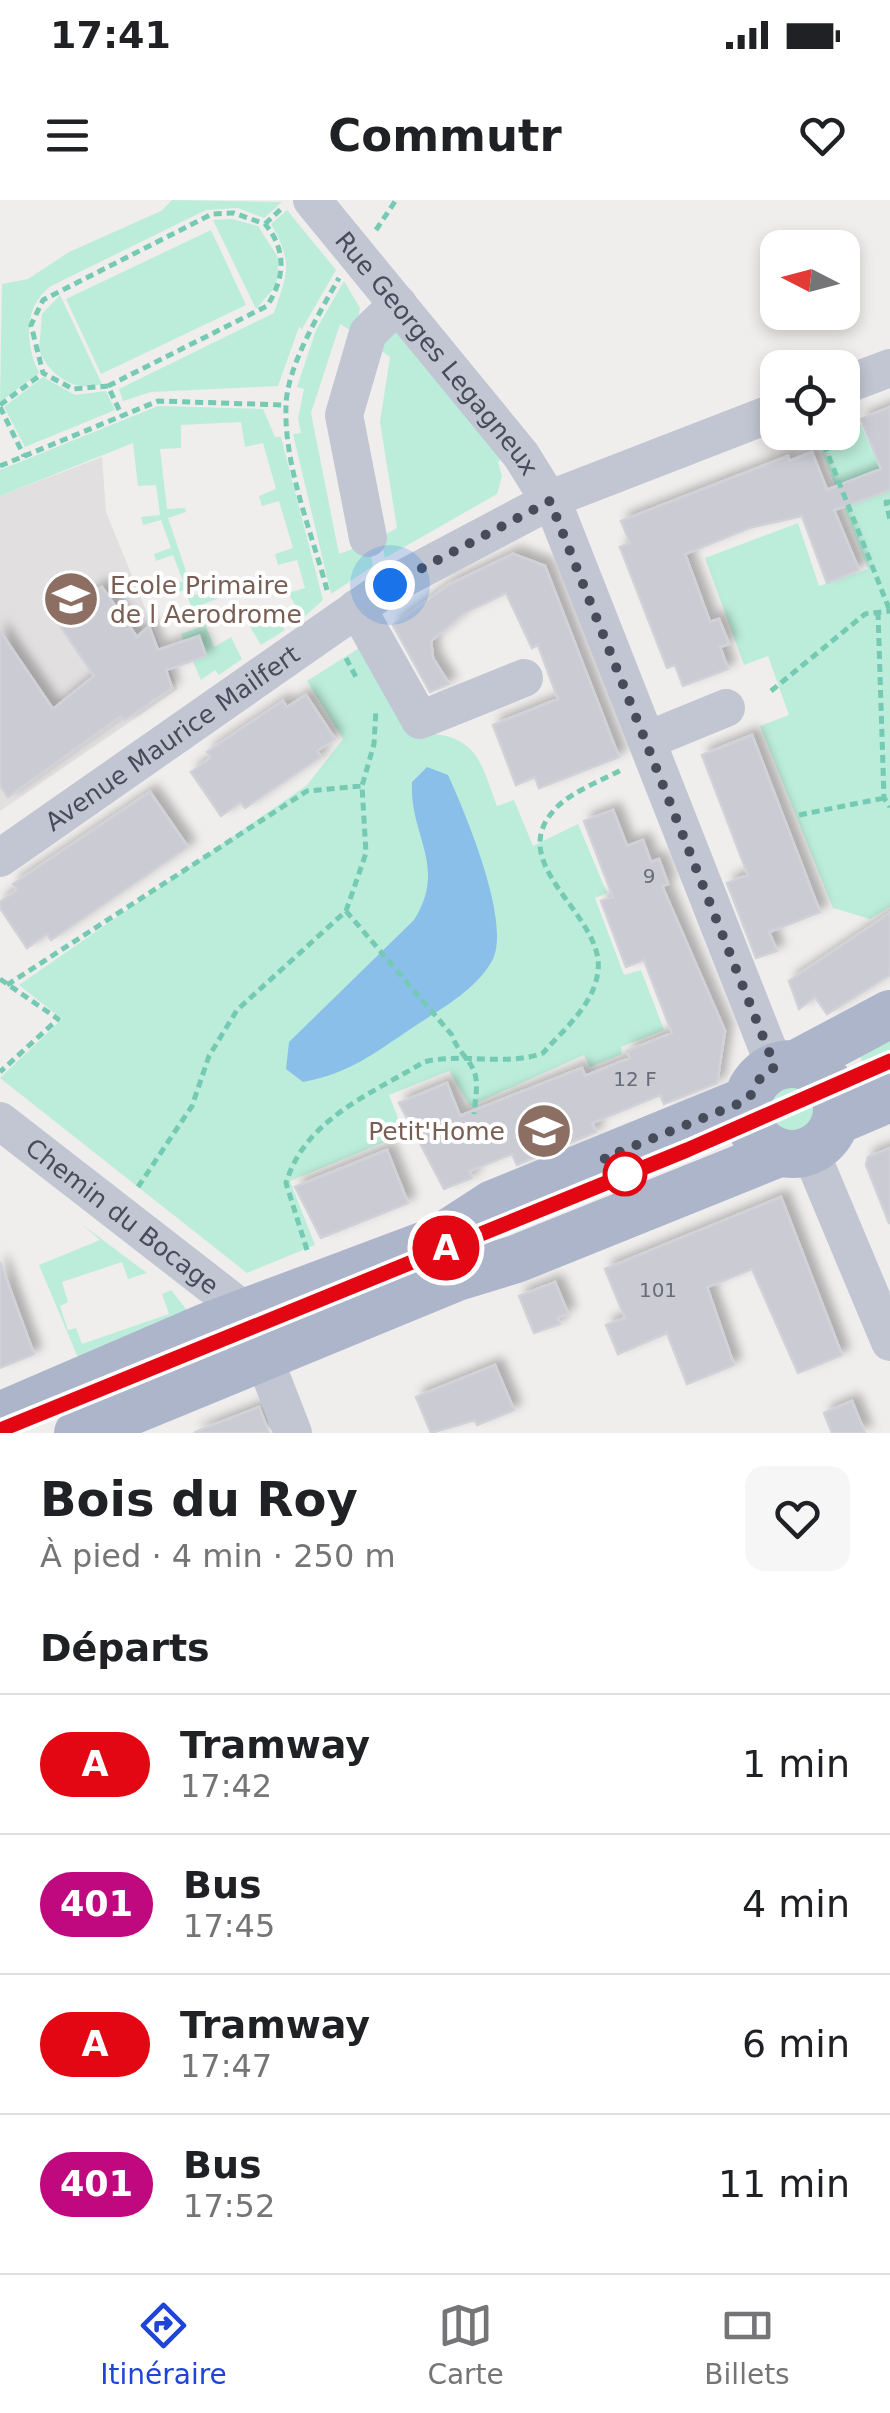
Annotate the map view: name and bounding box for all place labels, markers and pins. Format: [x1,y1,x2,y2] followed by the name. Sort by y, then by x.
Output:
[41,569,101,629] school or university icon: Ecole Primaire de l Aerodrome
[110,571,302,629] place label: Ecole Primaire de l Aerodrome
[514,1101,574,1161] school or university icon: Petit'Home
[368,1117,505,1146] place label: Petit'Home
[604,1153,646,1195] unlabelled marker

